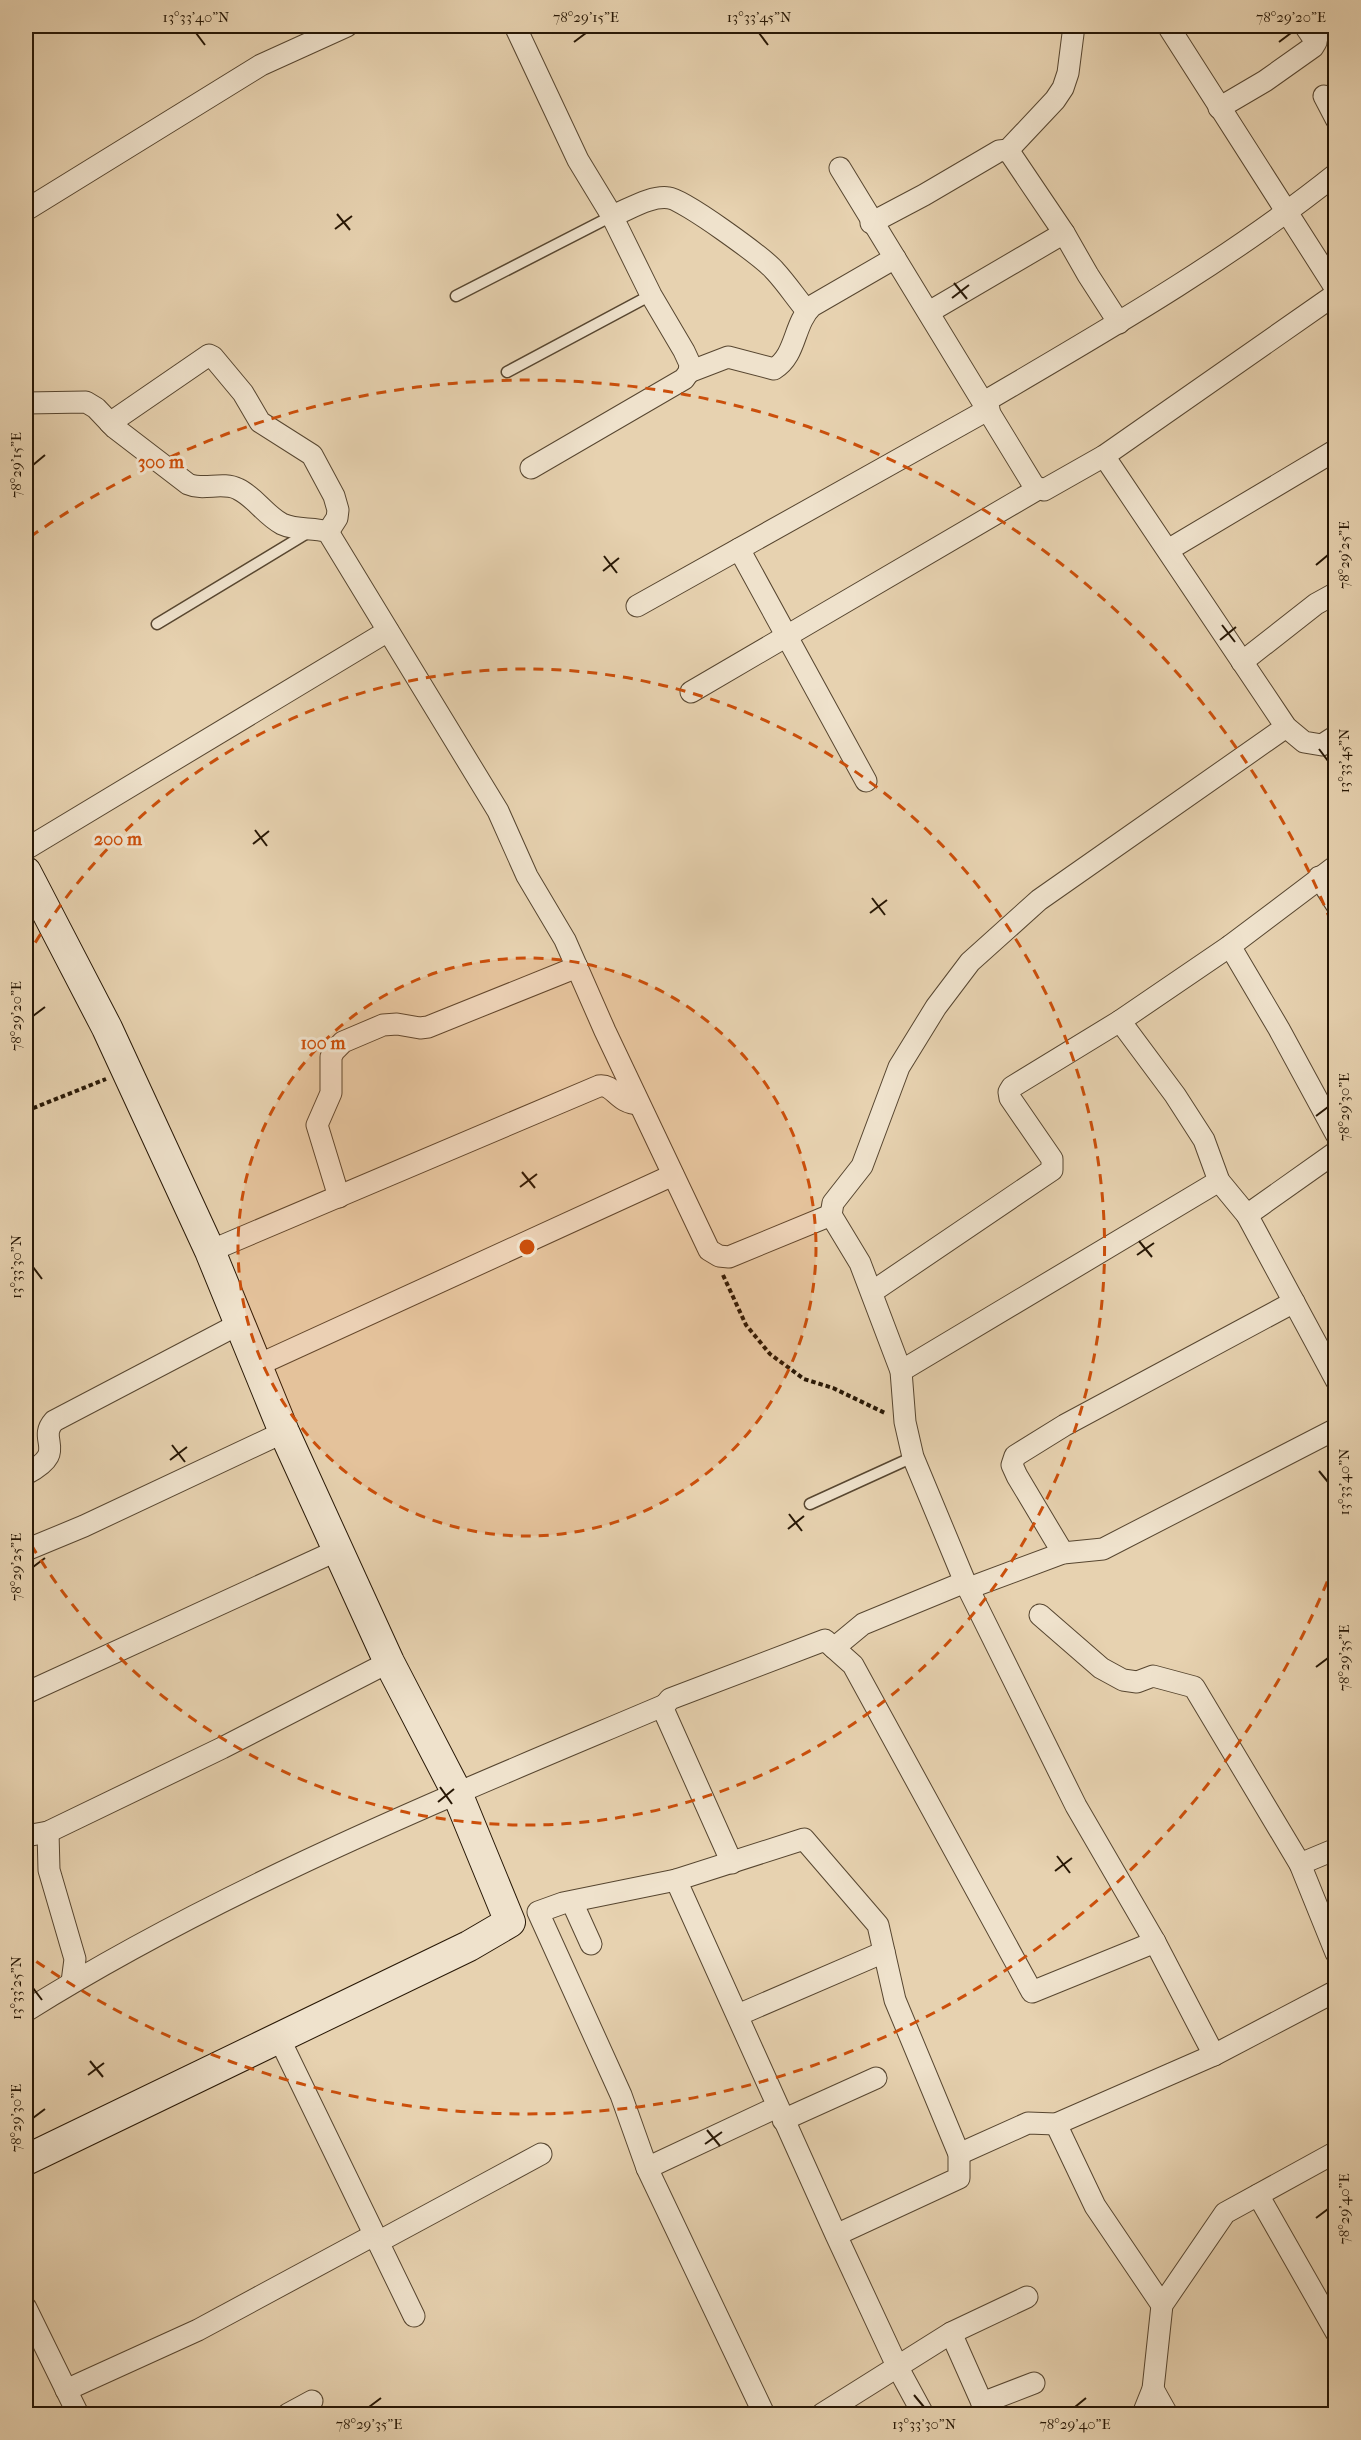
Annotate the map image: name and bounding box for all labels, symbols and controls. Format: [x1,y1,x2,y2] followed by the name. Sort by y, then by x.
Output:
[163,8,230,26] text: 13°33'40"N
[553,8,619,26] text: 78°29'15"E
[727,8,792,26] text: 13°33'45"N
[1256,8,1326,26] text: 78°29'20"E
[7,432,25,498] text: 78°29'15"E
[138,452,185,473] text: 300 m
[1335,521,1353,589] text: 78°29'25"E
[1335,728,1353,793] text: 13°33'45"N
[94,829,143,850] text: 200 m
[7,981,25,1051] text: 78°29'20"E
[300,1033,347,1054] text: 100 m
[1335,1073,1353,1141] text: 78°29'30"E
[7,1234,25,1299] text: 13°33'30"N
[517,1237,537,1257] centre of rings
[1335,1448,1353,1515] text: 13°33'40"N
[7,1533,25,1601] text: 78°29'25"E
[1335,1625,1353,1691] text: 78°29'35"E
[7,1955,25,2020] text: 13°33'25"N
[7,2084,25,2152] text: 78°29'30"E
[1335,2173,1353,2245] text: 78°29'40"E
[336,2415,402,2433] text: 78°29'35"E
[892,2415,957,2433] text: 13°33'30"N
[1039,2415,1111,2433] text: 78°29'40"E

